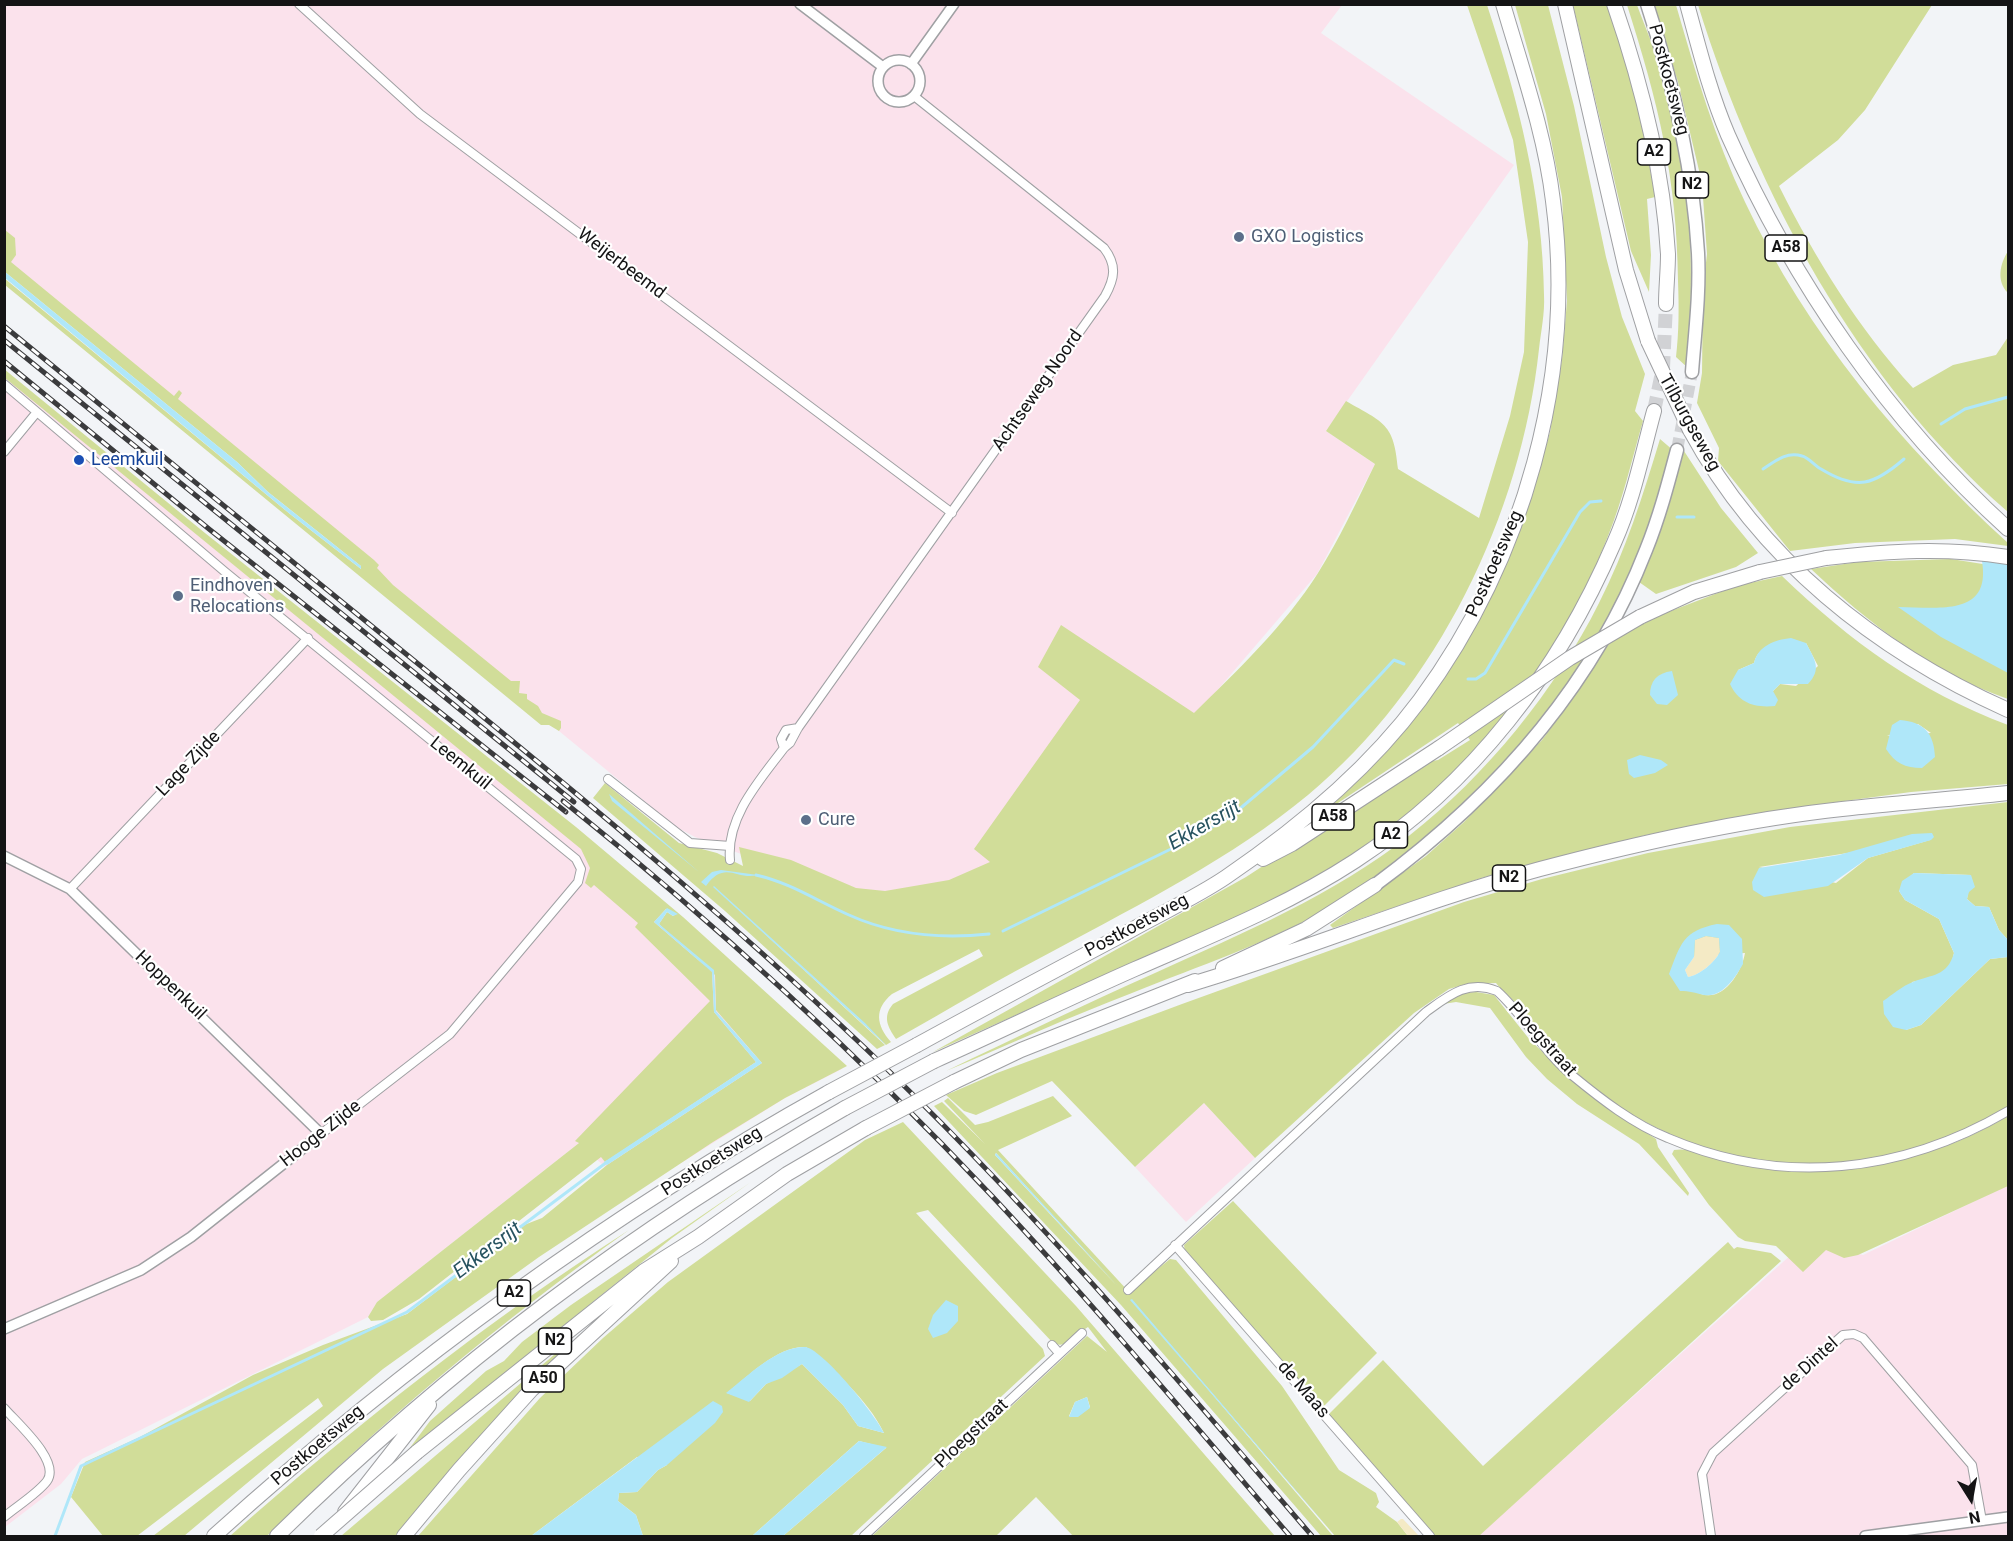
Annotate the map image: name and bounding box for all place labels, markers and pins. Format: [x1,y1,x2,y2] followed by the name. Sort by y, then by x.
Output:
[1251,226,1364,248] place label: GXO Logistics
[1232,230,1246,244] marker: GXO Logistics
[91,449,163,471] place label: Leemkuil
[72,453,86,467] marker: Leemkuil
[190,575,284,618] place label: Eindhoven Relocations
[171,589,185,603] marker: Eindhoven Relocations
[818,809,855,831] place label: Cure
[799,813,813,827] marker: Cure

